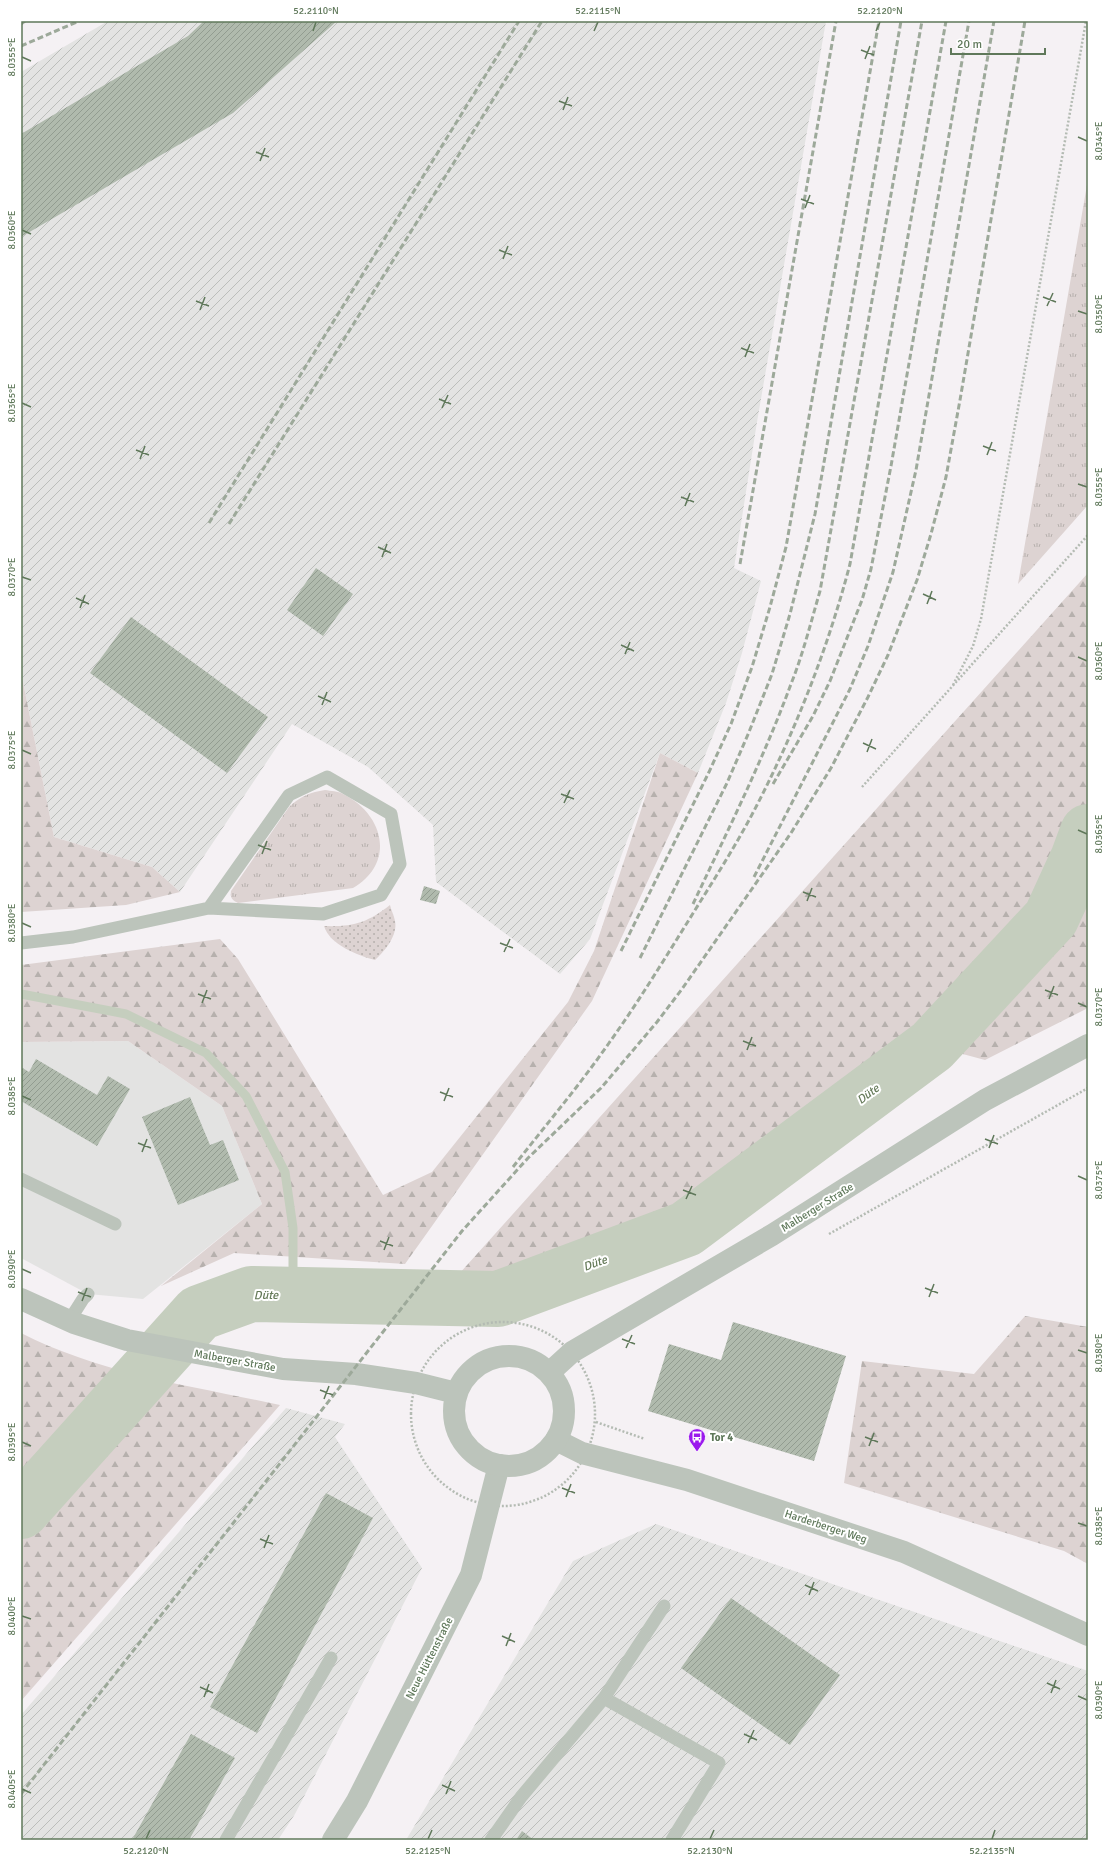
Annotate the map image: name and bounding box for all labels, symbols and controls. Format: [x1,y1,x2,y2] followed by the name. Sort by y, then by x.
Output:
[293,5,339,17] text: 52.2110°N
[575,5,621,17] text: 52.2115°N
[857,5,903,17] text: 52.2120°N
[951,30,1045,56] scale bar
[6,37,18,77] text: 8.0355°E
[957,37,982,52] text: 20 m
[1093,121,1105,161] text: 8.0345°E
[6,210,18,250] text: 8.0360°E
[1093,294,1105,334] text: 8.0350°E
[6,383,18,423] text: 8.0365°E
[1093,467,1105,507] text: 8.0355°E
[6,557,18,597] text: 8.0370°E
[1093,641,1105,681] text: 8.0360°E
[6,730,18,770] text: 8.0375°E
[1093,814,1105,854] text: 8.0365°E
[6,903,18,943] text: 8.0380°E
[1093,987,1105,1027] text: 8.0370°E
[6,1076,18,1116] text: 8.0385°E
[854,1080,883,1108] water label: Düte
[1093,1160,1105,1200] text: 8.0375°E
[779,1180,856,1235] street label: Malberger Straße
[6,1249,18,1289] text: 8.0390°E
[581,1252,610,1275] water label: Düte
[254,1288,279,1303] water label: Düte
[1093,1333,1105,1373] text: 8.0380°E
[193,1347,277,1374] street label: Malberger Straße
[6,1422,18,1462] text: 8.0395°E
[687,1427,707,1452] bus stop icon: Tor 4
[710,1431,733,1444] place label: Tor 4
[1093,1506,1105,1546] text: 8.0385°E
[783,1507,869,1546] street label: Harderberger Weg
[6,1596,18,1636] text: 8.0400°E
[403,1615,456,1701] street label: Neue Hüttenstraße
[1093,1680,1105,1720] text: 8.0390°E
[6,1769,18,1809] text: 8.0405°E
[123,1845,169,1857] text: 52.2120°N
[405,1845,451,1857] text: 52.2125°N
[687,1845,733,1857] text: 52.2130°N
[969,1845,1015,1857] text: 52.2135°N

